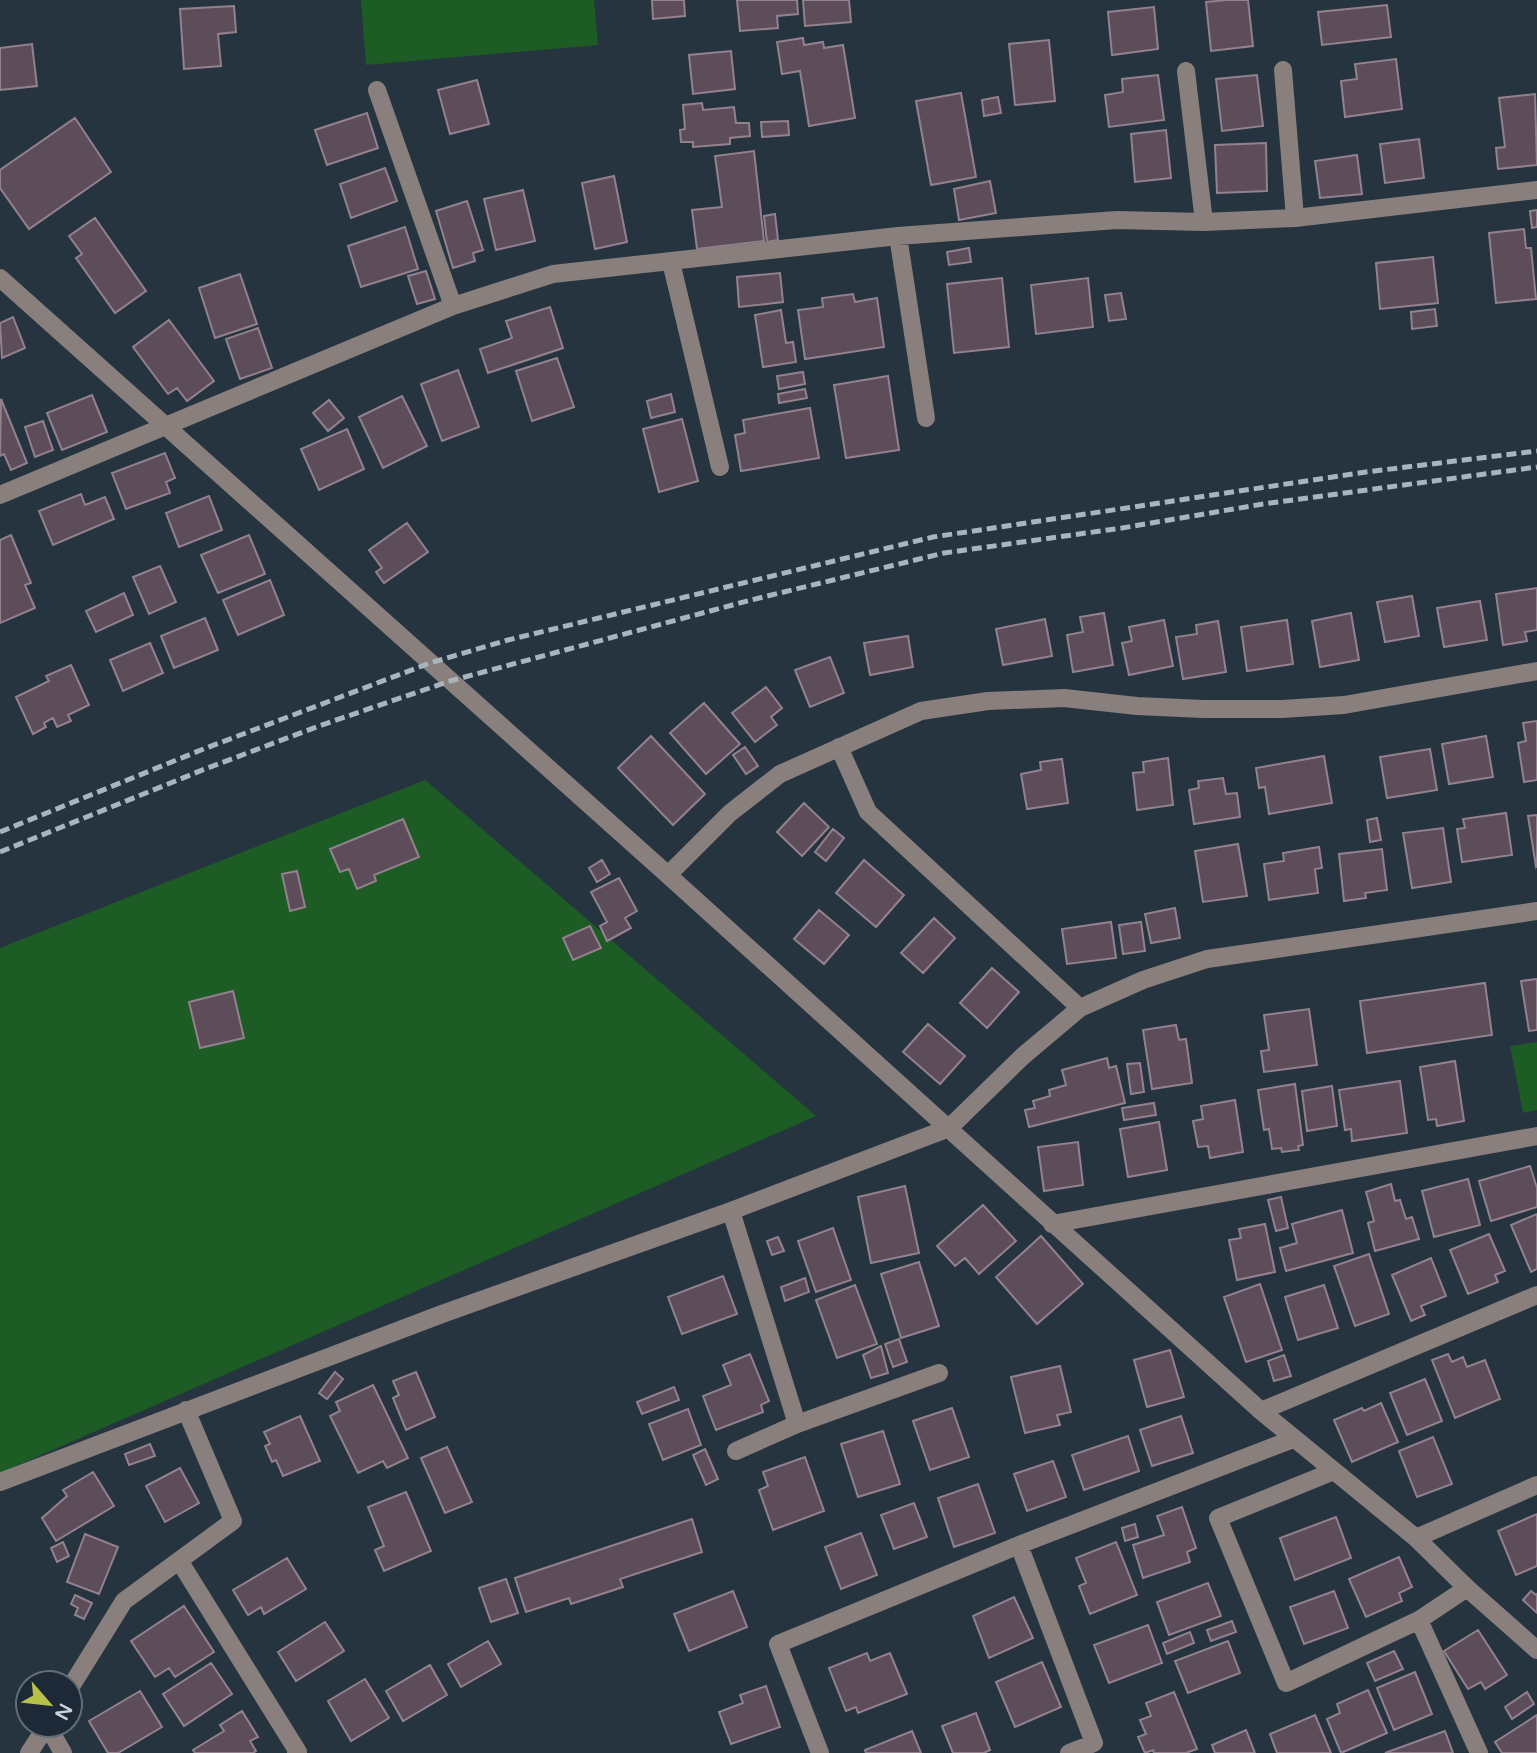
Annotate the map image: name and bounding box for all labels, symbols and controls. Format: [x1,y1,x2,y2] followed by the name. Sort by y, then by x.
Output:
[14,1669,84,1739] north arrow
[50,1700,76,1723] text: N

